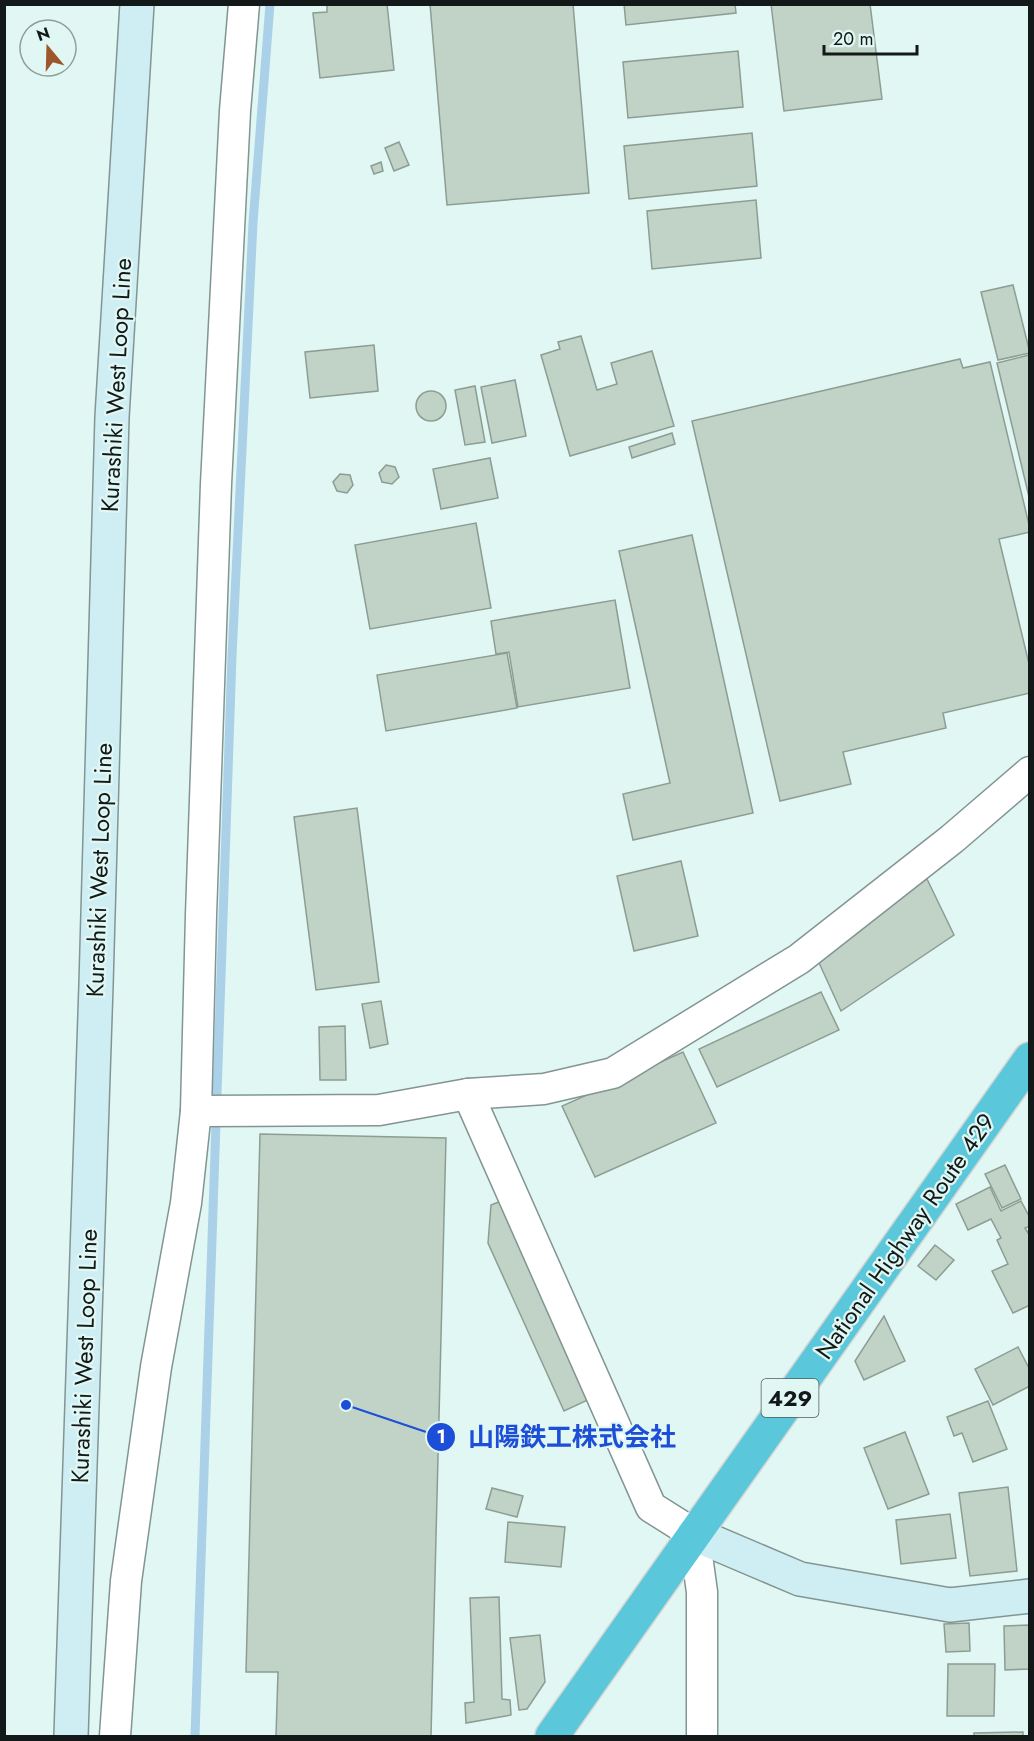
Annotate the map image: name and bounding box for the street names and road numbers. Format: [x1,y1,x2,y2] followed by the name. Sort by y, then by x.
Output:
[92,257,140,513] street label: Kurashiki West Loop Line
[77,742,121,998] street label: Kurashiki West Loop Line
[807,1106,1003,1366] street label: National Highway Route 429
[62,1228,106,1484] street label: Kurashiki West Loop Line
[762,1379,818,1417] road number: 429

